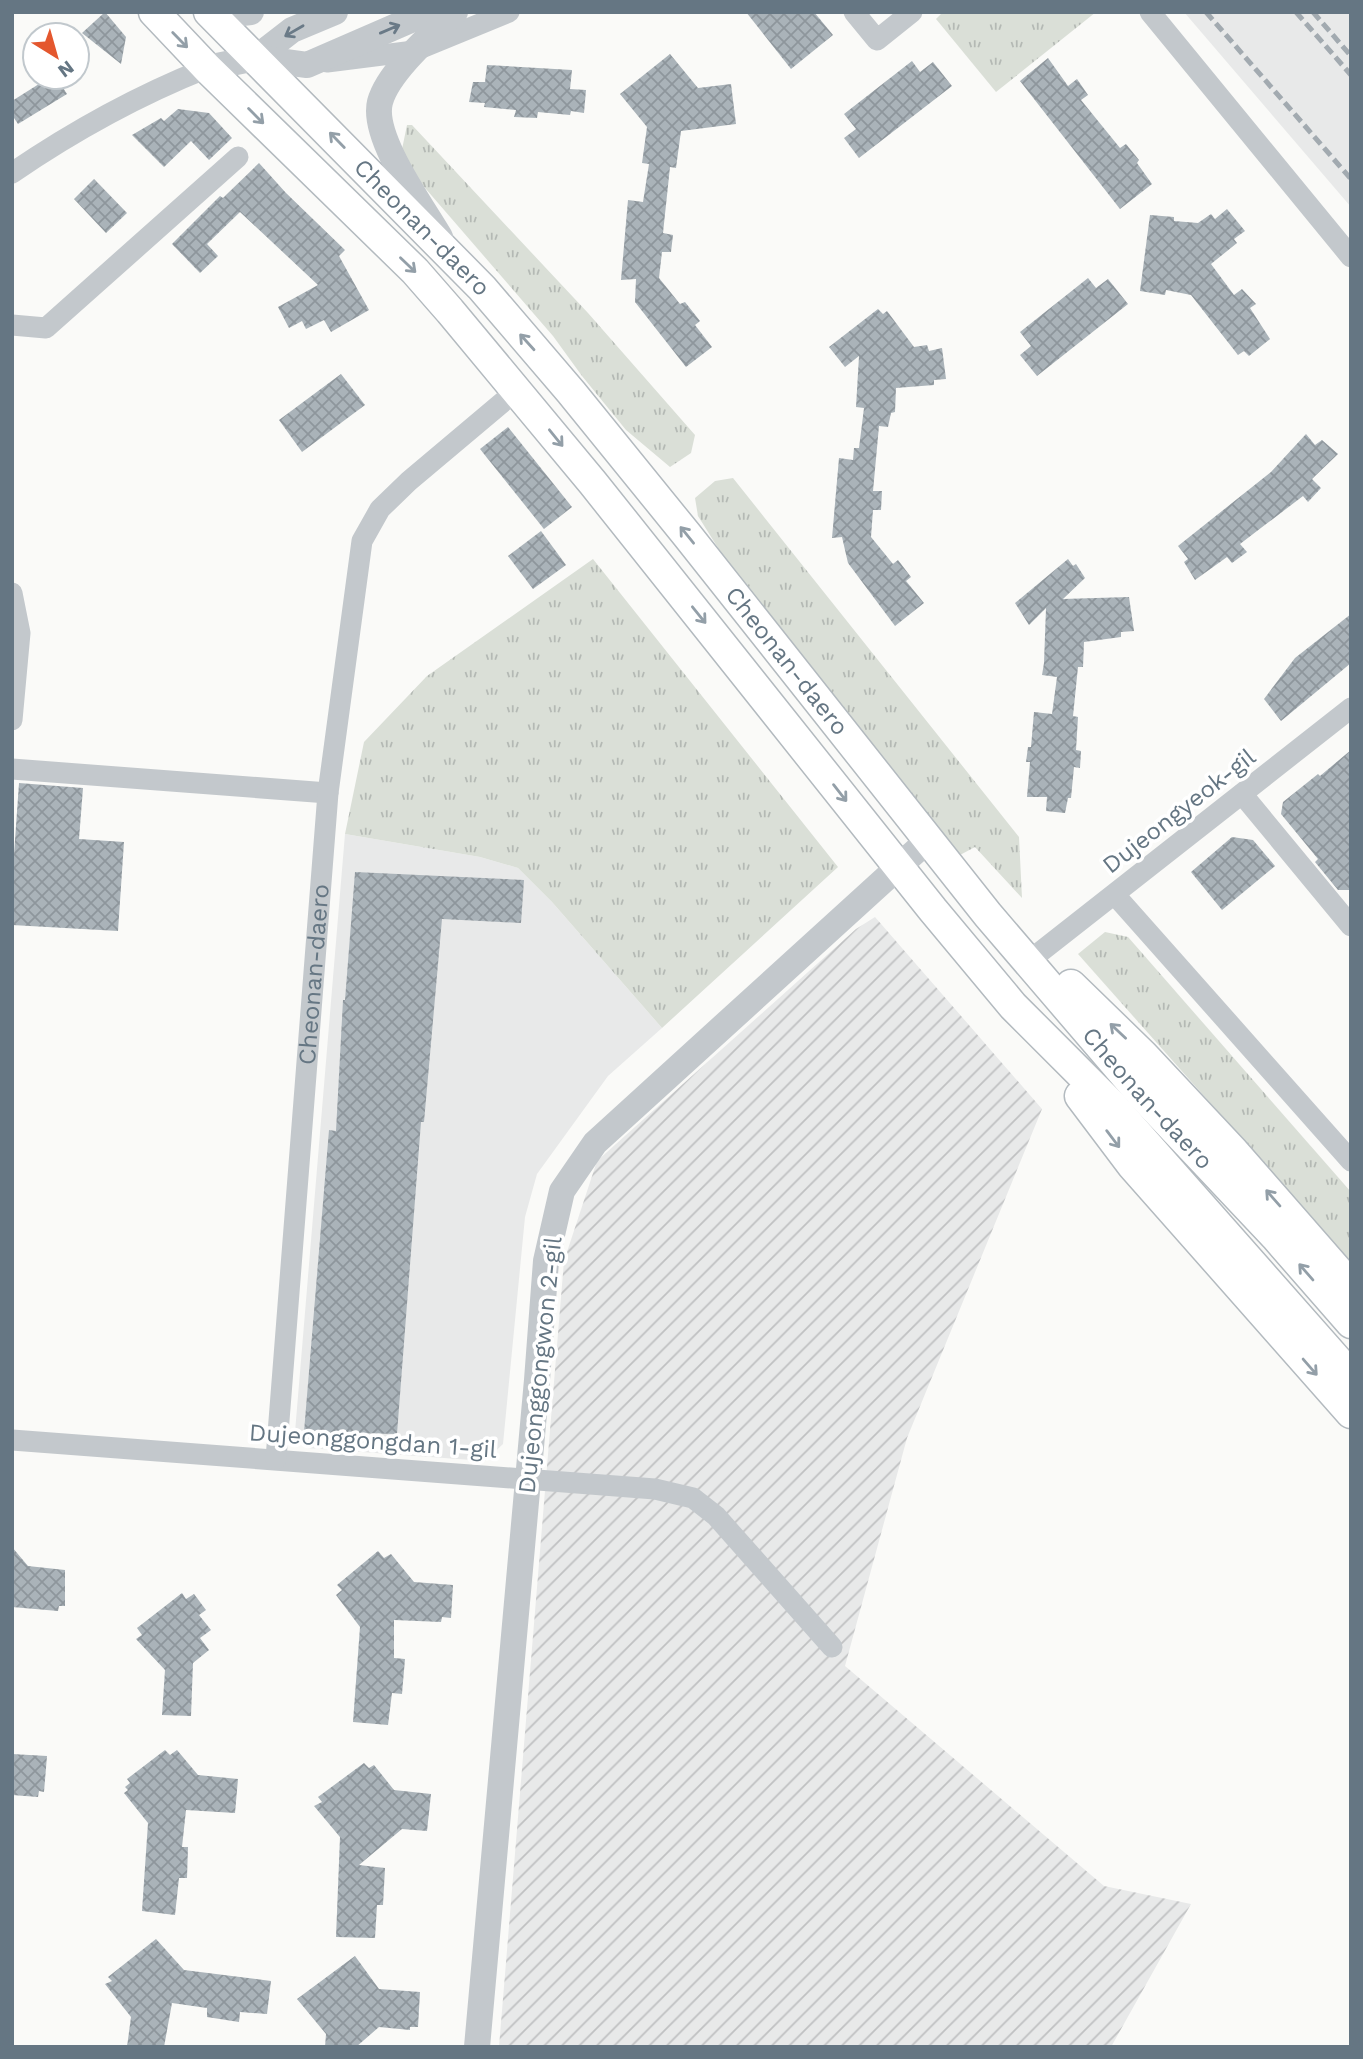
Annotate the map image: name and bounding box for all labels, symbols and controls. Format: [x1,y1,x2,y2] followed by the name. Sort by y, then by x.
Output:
[21,21,91,91] north arrow
[379,22,401,35] one-way arrow
[284,25,304,39] one-way arrow
[172,31,189,48] one-way arrow
[53,56,78,83] text: N
[247,107,264,124] one-way arrow
[329,132,346,149] one-way arrow
[348,153,496,302] street label: Cheonan-daero
[399,257,417,273] one-way arrow
[519,333,535,351] one-way arrow
[548,428,564,446] one-way arrow
[679,527,695,545] one-way arrow
[720,581,854,741] street label: Cheonan-daero
[691,605,706,623] one-way arrow
[1097,742,1261,879] street label: Dujeongyeok-gil
[832,783,847,802] one-way arrow
[293,883,335,1066] street label: Cheonan-daero
[1076,1022,1219,1175] street label: Cheonan-daero
[1110,1023,1127,1040] one-way arrow
[1105,1129,1120,1148] one-way arrow
[1266,1189,1282,1207] one-way arrow
[513,1234,567,1495] street label: Dujeonggongwon 2-gil
[1298,1263,1314,1281] one-way arrow
[1302,1357,1318,1375] one-way arrow
[248,1418,499,1464] street label: Dujeonggongdan 1-gil

